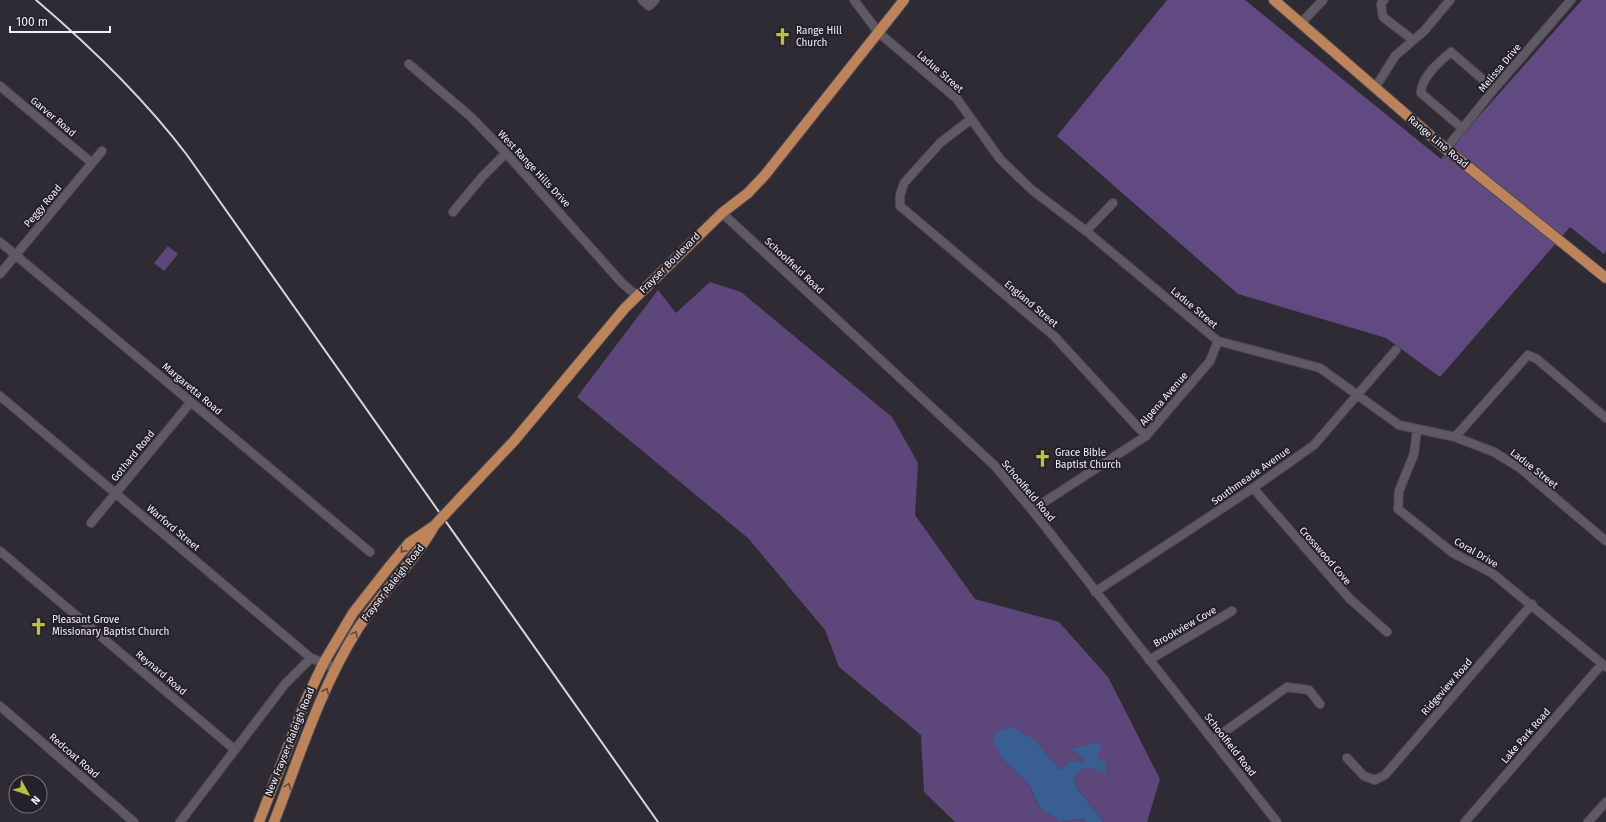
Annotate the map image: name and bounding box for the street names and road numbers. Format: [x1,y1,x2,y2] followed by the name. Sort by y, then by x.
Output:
[1476,41,1524,95] street label: Melissa Drive
[914,49,966,96] street label: Ladue Street
[28,95,78,139] street label: Garver Road
[1405,113,1471,171] street label: Range Line Road
[495,128,573,210] street label: West Range Hills Drive
[22,182,64,230] street label: Peggy Road
[637,230,703,296] street label: Frayser Boulevard
[762,236,826,296] street label: Schoolfield Road
[1002,278,1061,330] street label: England Street
[1168,285,1220,331] street label: Ladue Street
[160,360,224,418] street label: Margaretta Road
[1137,370,1191,428] street label: Alpena Avenue
[109,428,157,484] street label: Gothard Road
[1209,444,1293,508] street label: Southmeade Avenue
[1508,447,1561,492] street label: Ladue Street
[999,458,1057,524] street label: Schoolfield Road
[144,502,202,554] street label: Warford Street
[1297,525,1353,587] street label: Crosswood Cove
[1452,536,1500,570] street label: Coral Drive
[359,542,427,624] street label: Frayser Raleigh Road
[1151,604,1219,650] street label: Brookview Cove
[133,648,189,698] street label: Reynard Road
[1419,656,1475,718] street label: Ridgeview Road
[263,686,317,798] street label: New Frayser Raleigh Road
[1499,706,1553,766] street label: Lake Park Road
[1202,711,1258,779] street label: Schoolfield Road
[47,731,101,781] street label: Redcoat Road

